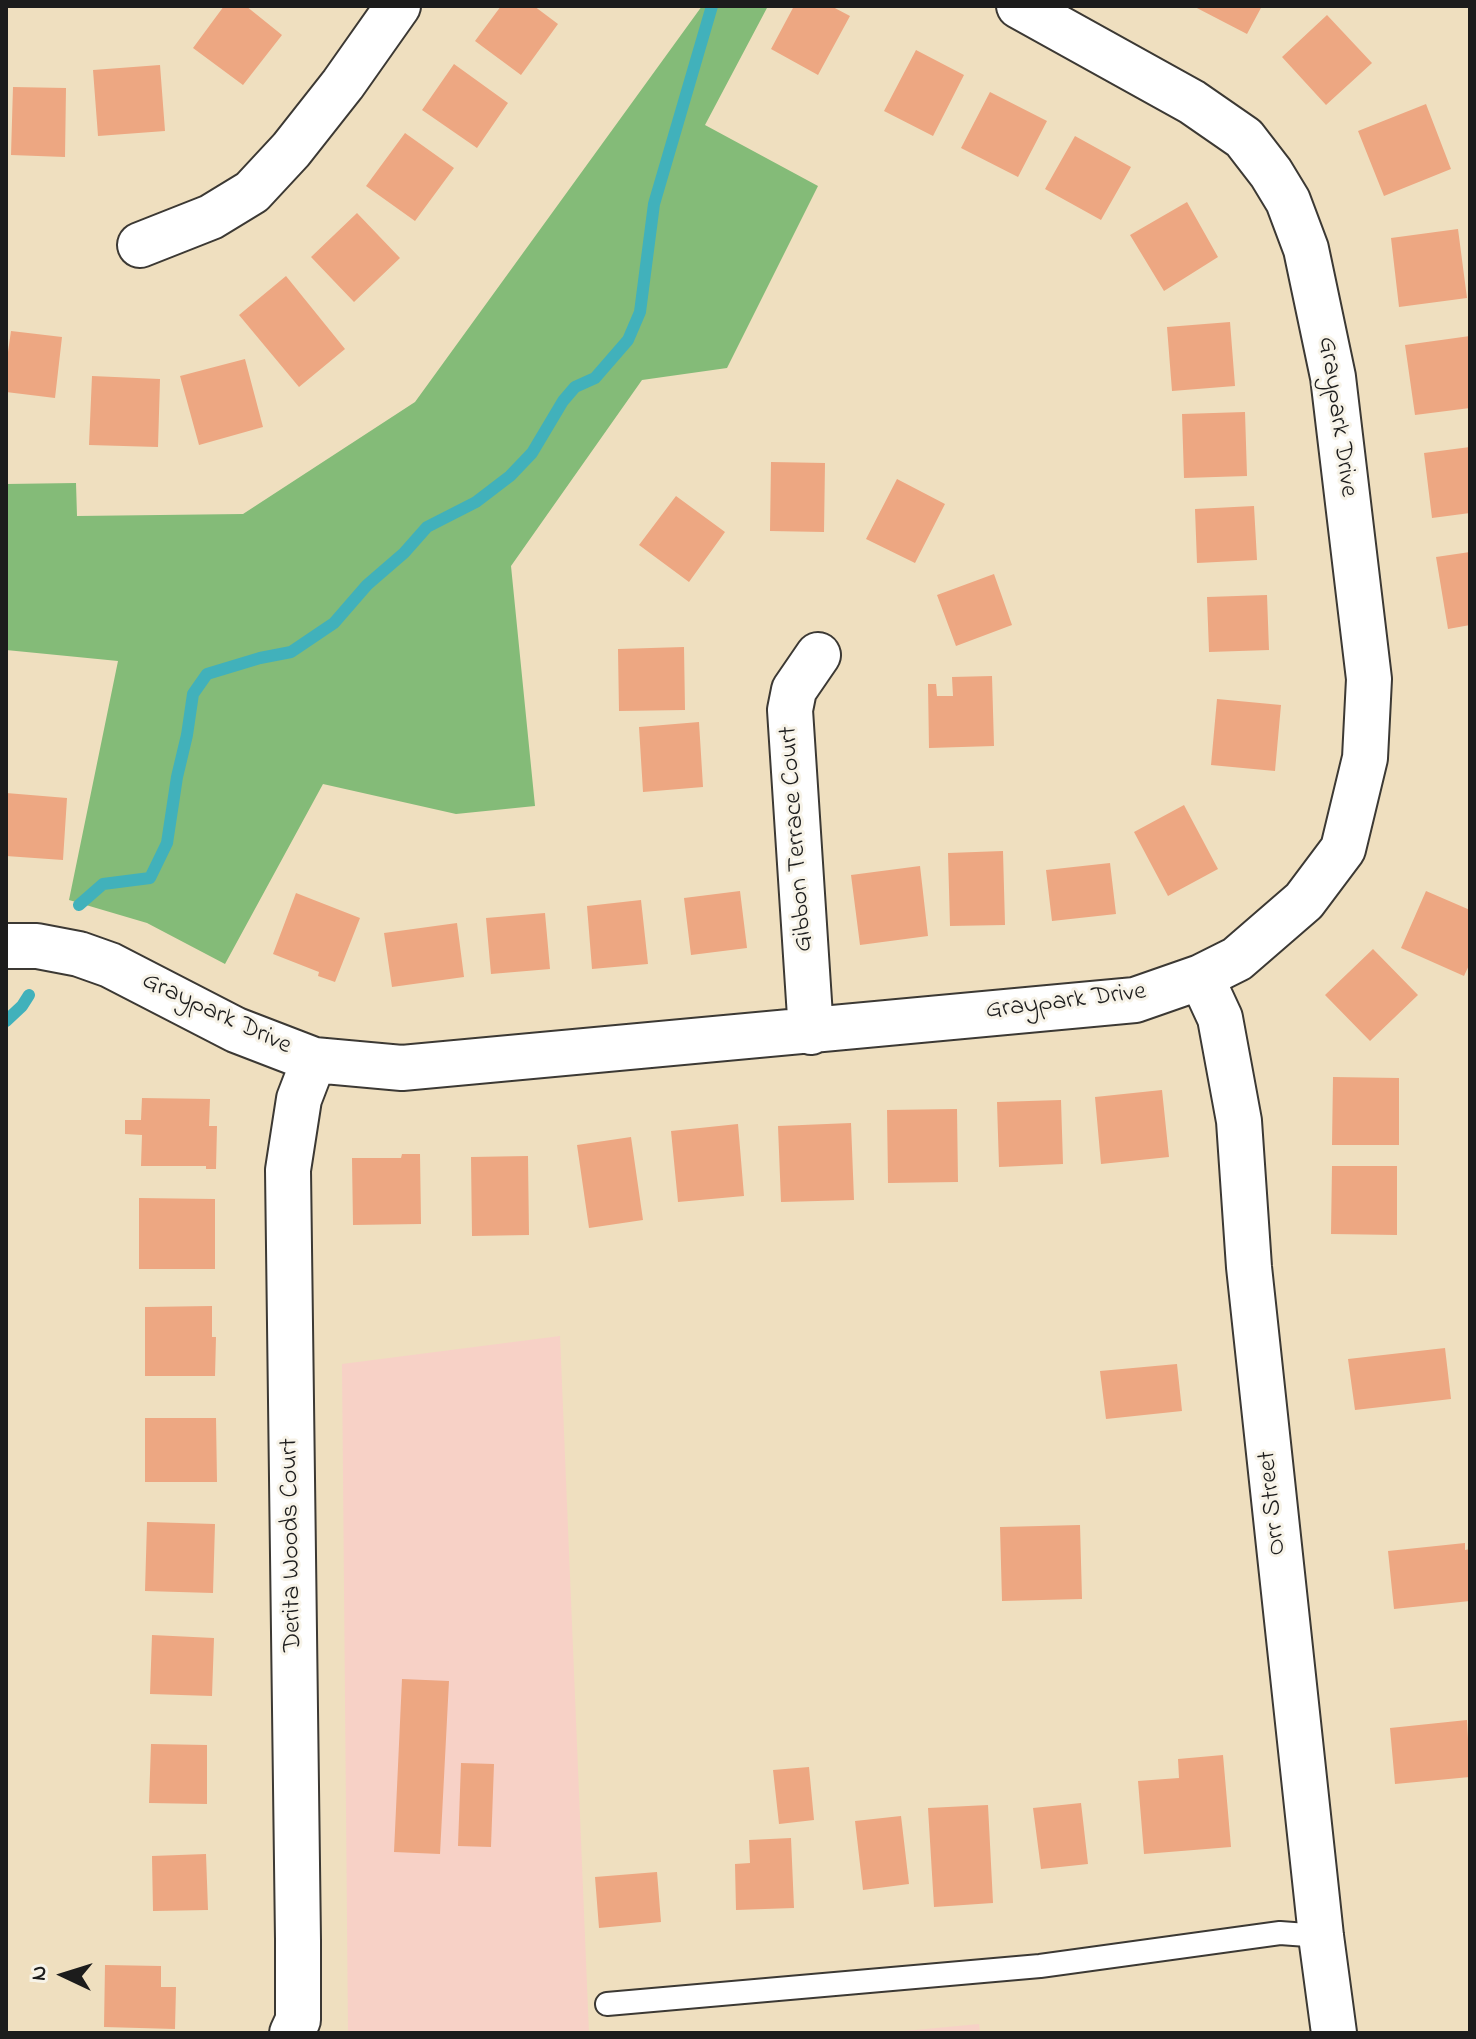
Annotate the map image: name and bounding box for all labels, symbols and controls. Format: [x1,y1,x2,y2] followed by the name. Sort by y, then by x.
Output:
[1309,335,1363,499] street label: Graypark Drive
[775,725,821,953] street label: Gibbon Terrace Court
[136,967,296,1063] street label: Graypark Drive
[984,978,1148,1028] street label: Graypark Drive
[276,1438,310,1652] street label: Derita Woods Court
[1253,1449,1295,1557] street label: Orr Street
[24,1935,104,2015] north arrow
[24,1965,57,1982] text: N

